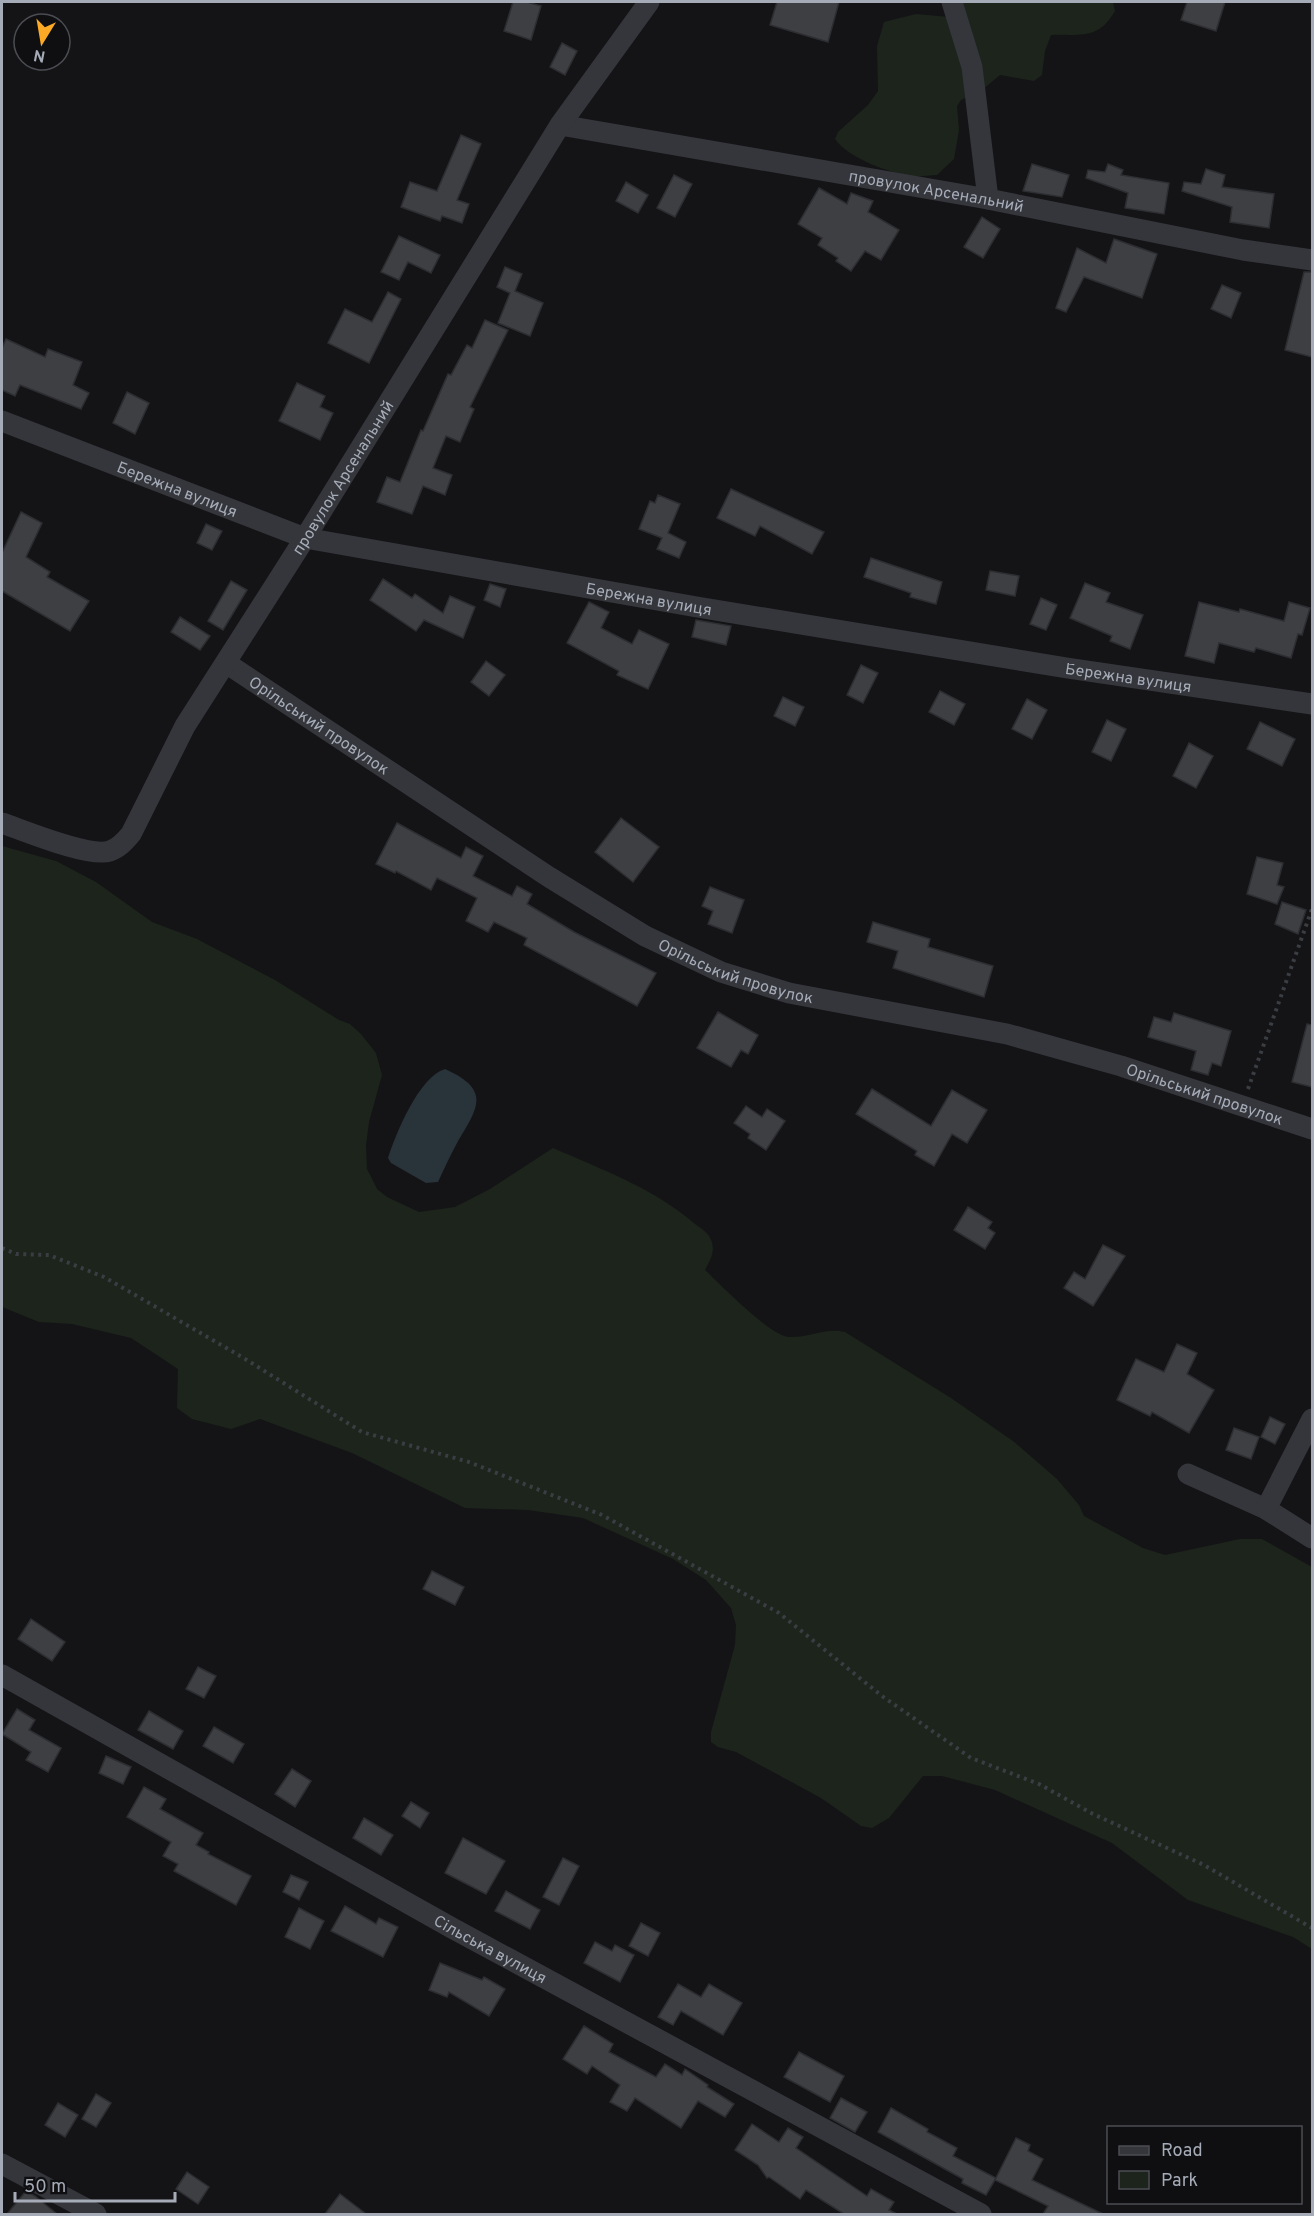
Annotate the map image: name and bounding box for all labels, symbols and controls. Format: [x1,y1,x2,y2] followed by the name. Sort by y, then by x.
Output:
[12,12,72,72] north arrow
[32,44,47,66] text: N
[847,167,1025,218] street label: провулок Арсенальний
[289,398,399,559] street label: провулок Арсенальний
[114,458,240,523] street label: Бережна вулиця
[584,580,713,621] street label: Бережна вулиця
[1064,660,1193,698] street label: Бережна вулиця
[244,673,392,780] street label: Орільський провулок
[654,936,815,1009] street label: Орільський провулок
[1123,1060,1285,1131] street label: Орільський провулок
[429,1912,550,1989] street label: Сільська вулиця
[1107,2126,1302,2204] legend
[1161,2140,1203,2163] text: Road
[15,2165,176,2203] scale bar
[1161,2170,1198,2193] text: Park
[24,2176,66,2199] text: 50 m

